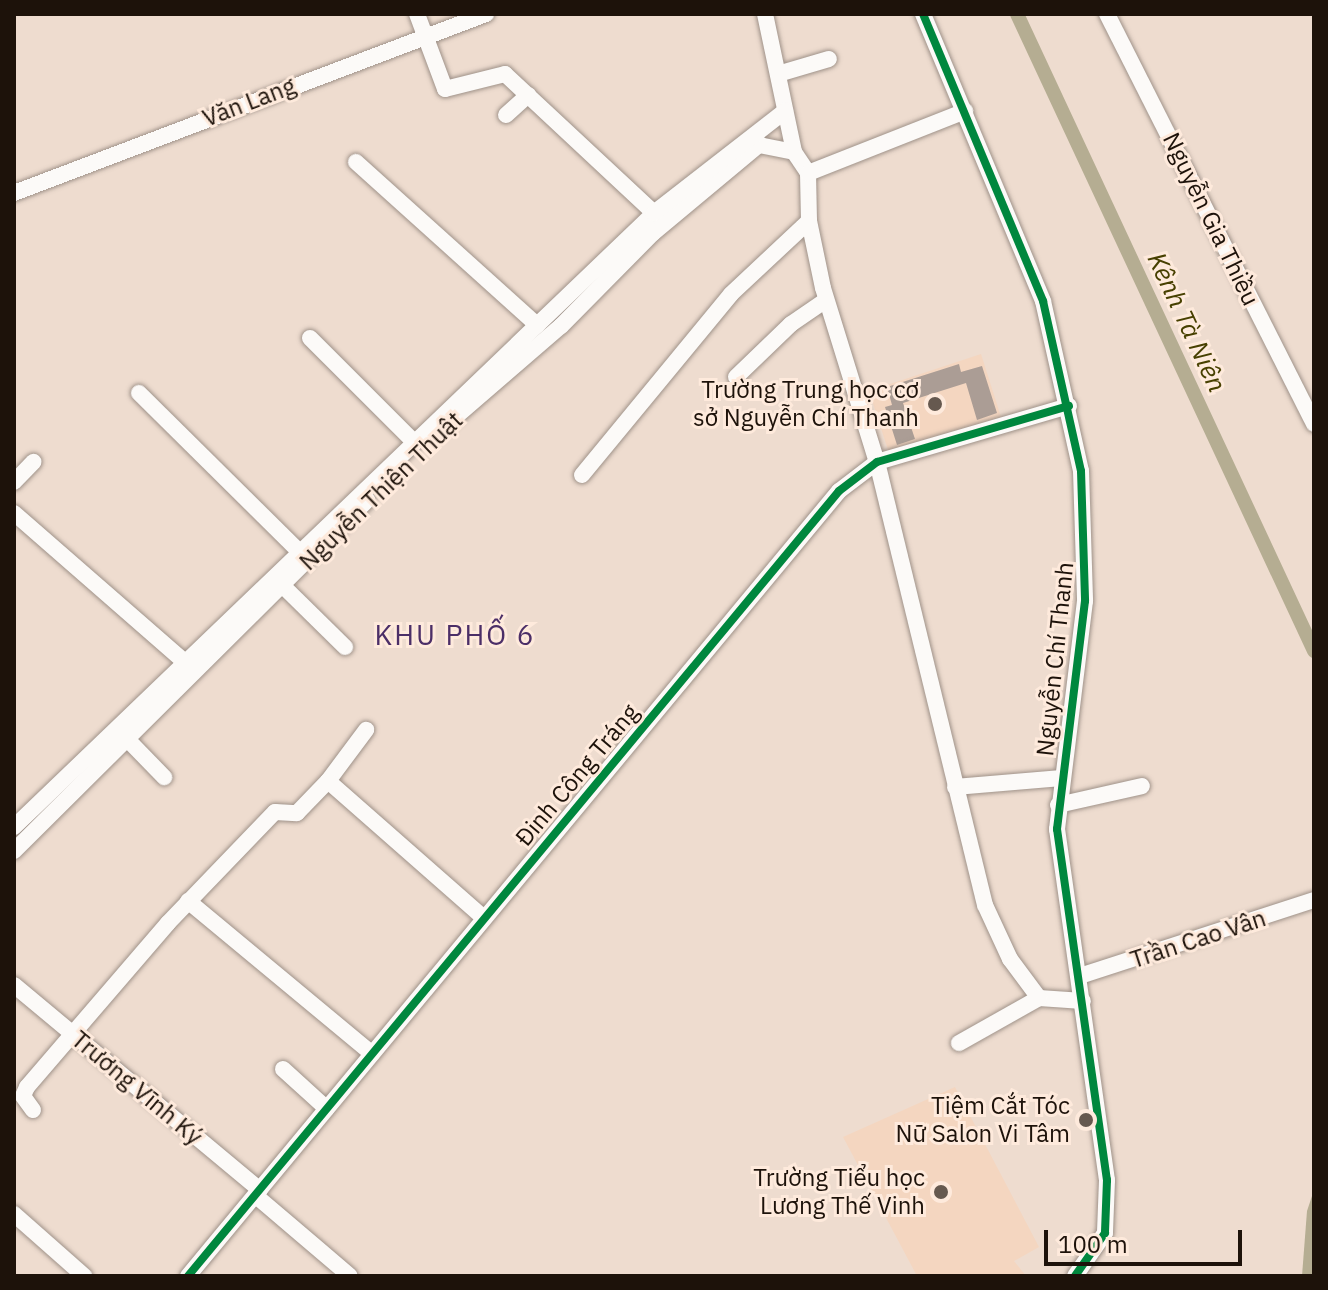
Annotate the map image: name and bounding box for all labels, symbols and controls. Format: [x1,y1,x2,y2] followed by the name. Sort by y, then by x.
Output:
[199,71,299,133] street label: Văn Lang
[1157,128,1265,310] street label: Nguyễn Gia Thiều
[1141,247,1233,397] water label: Kênh Tà Niên
[693,376,919,432] place label: Trường Trung học cơ sở Nguyễn Chí Thanh
[926,395,944,413] marker: Trường Trung học cơ sở Nguyễn Chí Thanh
[293,406,469,576] street label: Nguyễn Thiện Thuật
[1030,560,1080,758] street label: Nguyễn Chí Thanh
[374,618,536,652] district label: KHU PHỐ 6
[509,698,645,852] street label: Đinh Công Tráng
[1127,904,1269,974] street label: Trần Cao Vân
[66,1025,208,1151] street label: Trương Vĩnh Ký
[896,1092,1070,1148] place label: Tiệm Cắt Tóc Nữ Salon Vi Tâm
[1077,1111,1095,1129] marker: Tiệm Cắt Tóc Nữ Salon Vi Tâm
[753,1164,925,1220] place label: Trường Tiểu học Lương Thế Vinh
[932,1183,950,1201] marker: Trường Tiểu học Lương Thế Vinh
[1048,1214,1246,1264] scale bar
[1058,1228,1128,1260] text: 100 m

